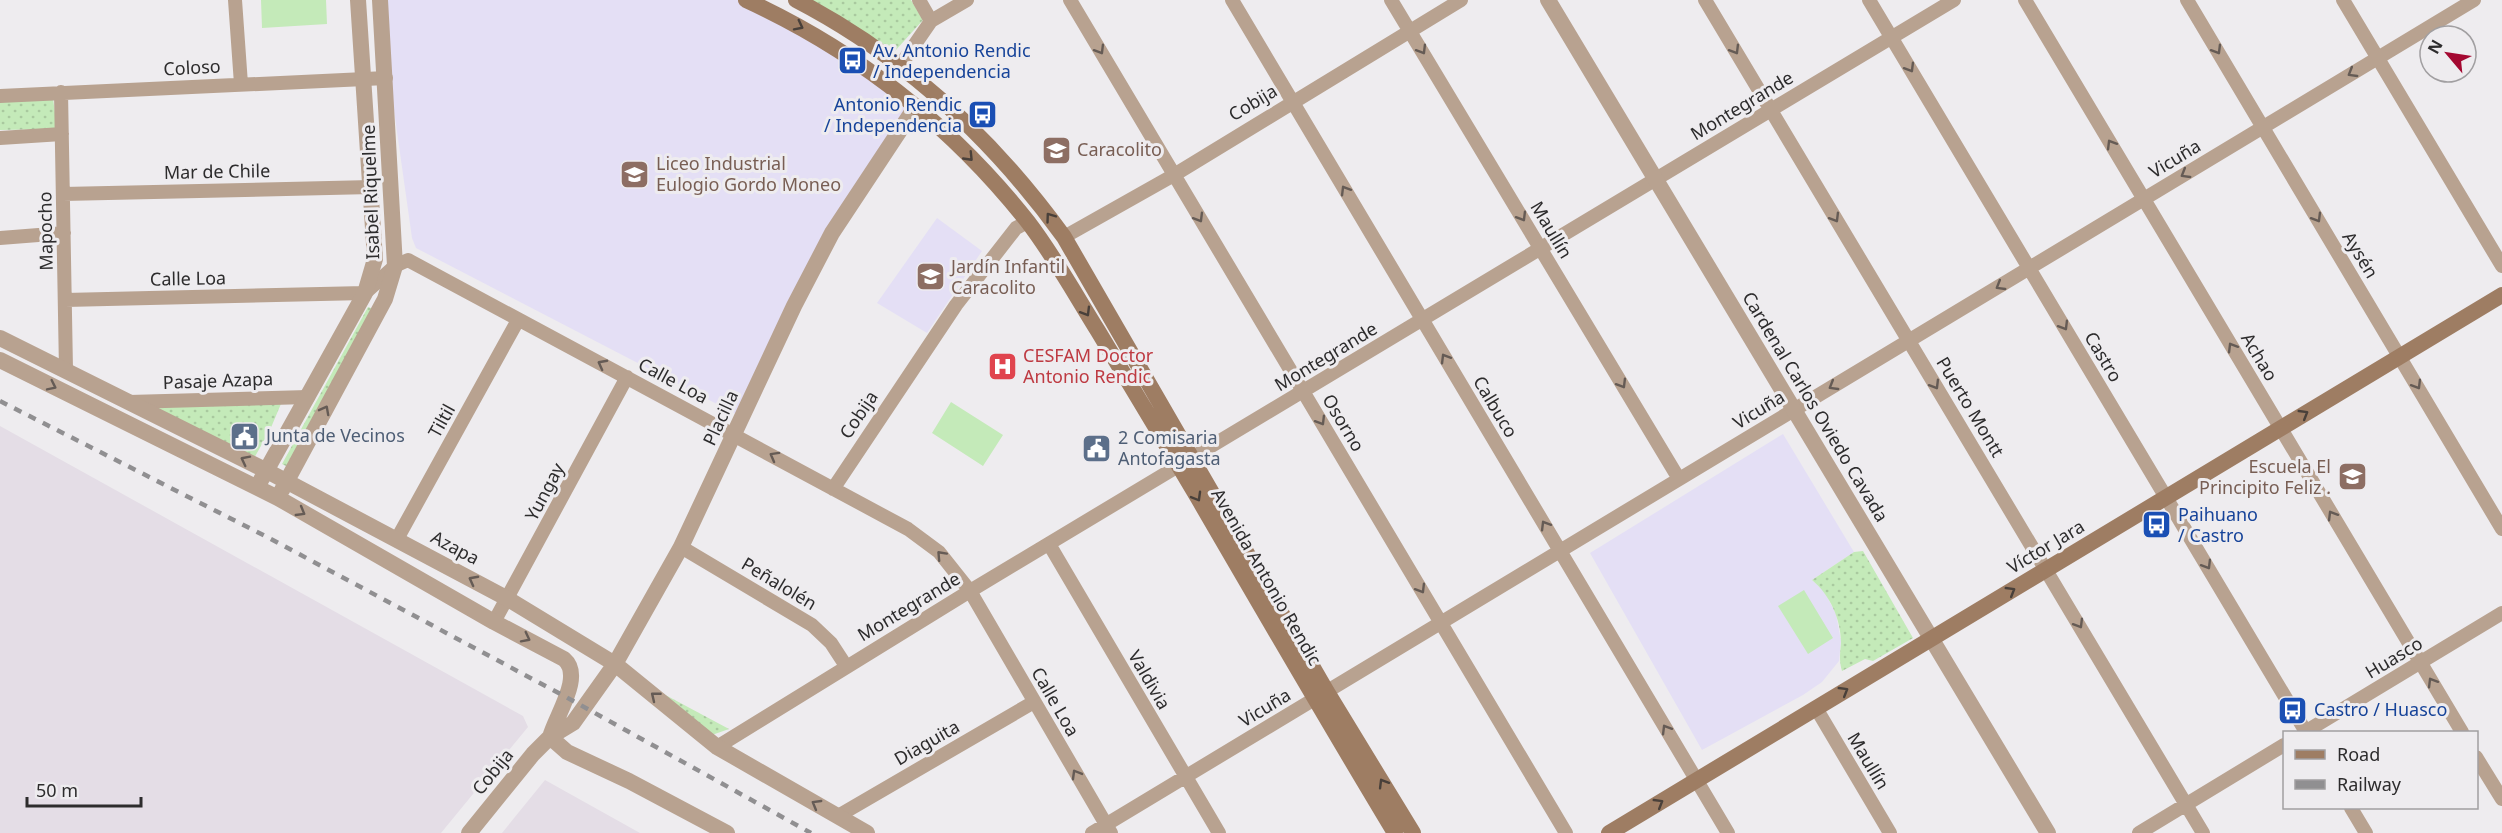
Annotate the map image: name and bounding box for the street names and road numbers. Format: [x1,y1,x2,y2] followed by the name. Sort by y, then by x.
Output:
[163,54,221,80] street label: Coloso
[1686,65,1797,145] street label: Montegrande
[1224,78,1281,126] street label: Cobija
[356,124,384,260] street label: Isabel Riquelme
[2144,133,2205,183] street label: Vicuña
[164,158,270,184] street label: Mar de Chile
[32,191,58,271] street label: Mapocho
[1525,196,1578,262] street label: Maullín
[2338,227,2384,282] street label: Aysén
[150,265,226,291] street label: Calle Loa
[1737,287,1894,526] street label: Cardenal Carlos Oviedo Cavada
[1270,316,1381,396] street label: Montegrande
[2080,327,2128,386] street label: Castro
[2236,328,2284,385] street label: Achao
[634,352,713,409] street label: Calle Loa
[1931,352,2010,462] street label: Puerto Montt
[162,366,274,394] street label: Pasaje Azapa
[1468,371,1524,442] street label: Calbuco
[1728,384,1789,434] street label: Vicuña
[697,386,743,449] street label: Placilla
[833,386,883,443] street label: Cobija
[1317,389,1370,456] street label: Osorno
[422,399,460,442] street label: Tiltil
[519,458,570,525] street label: Yungay
[1206,484,1328,670] street label: Avenida Antonio Rendic
[2003,514,2088,579] street label: Víctor Jara
[427,524,484,570] street label: Azapa
[737,551,822,615] street label: Peñalolén
[853,566,964,646] street label: Montegrande
[2360,631,2427,684] street label: Huasco
[1123,645,1176,714] street label: Valdivia
[1026,663,1085,740] street label: Calle Loa
[1234,682,1295,732] street label: Vicuña
[890,714,963,770] street label: Diaguita
[1842,727,1895,793] street label: Maullín
[466,743,518,799] street label: Cobija

